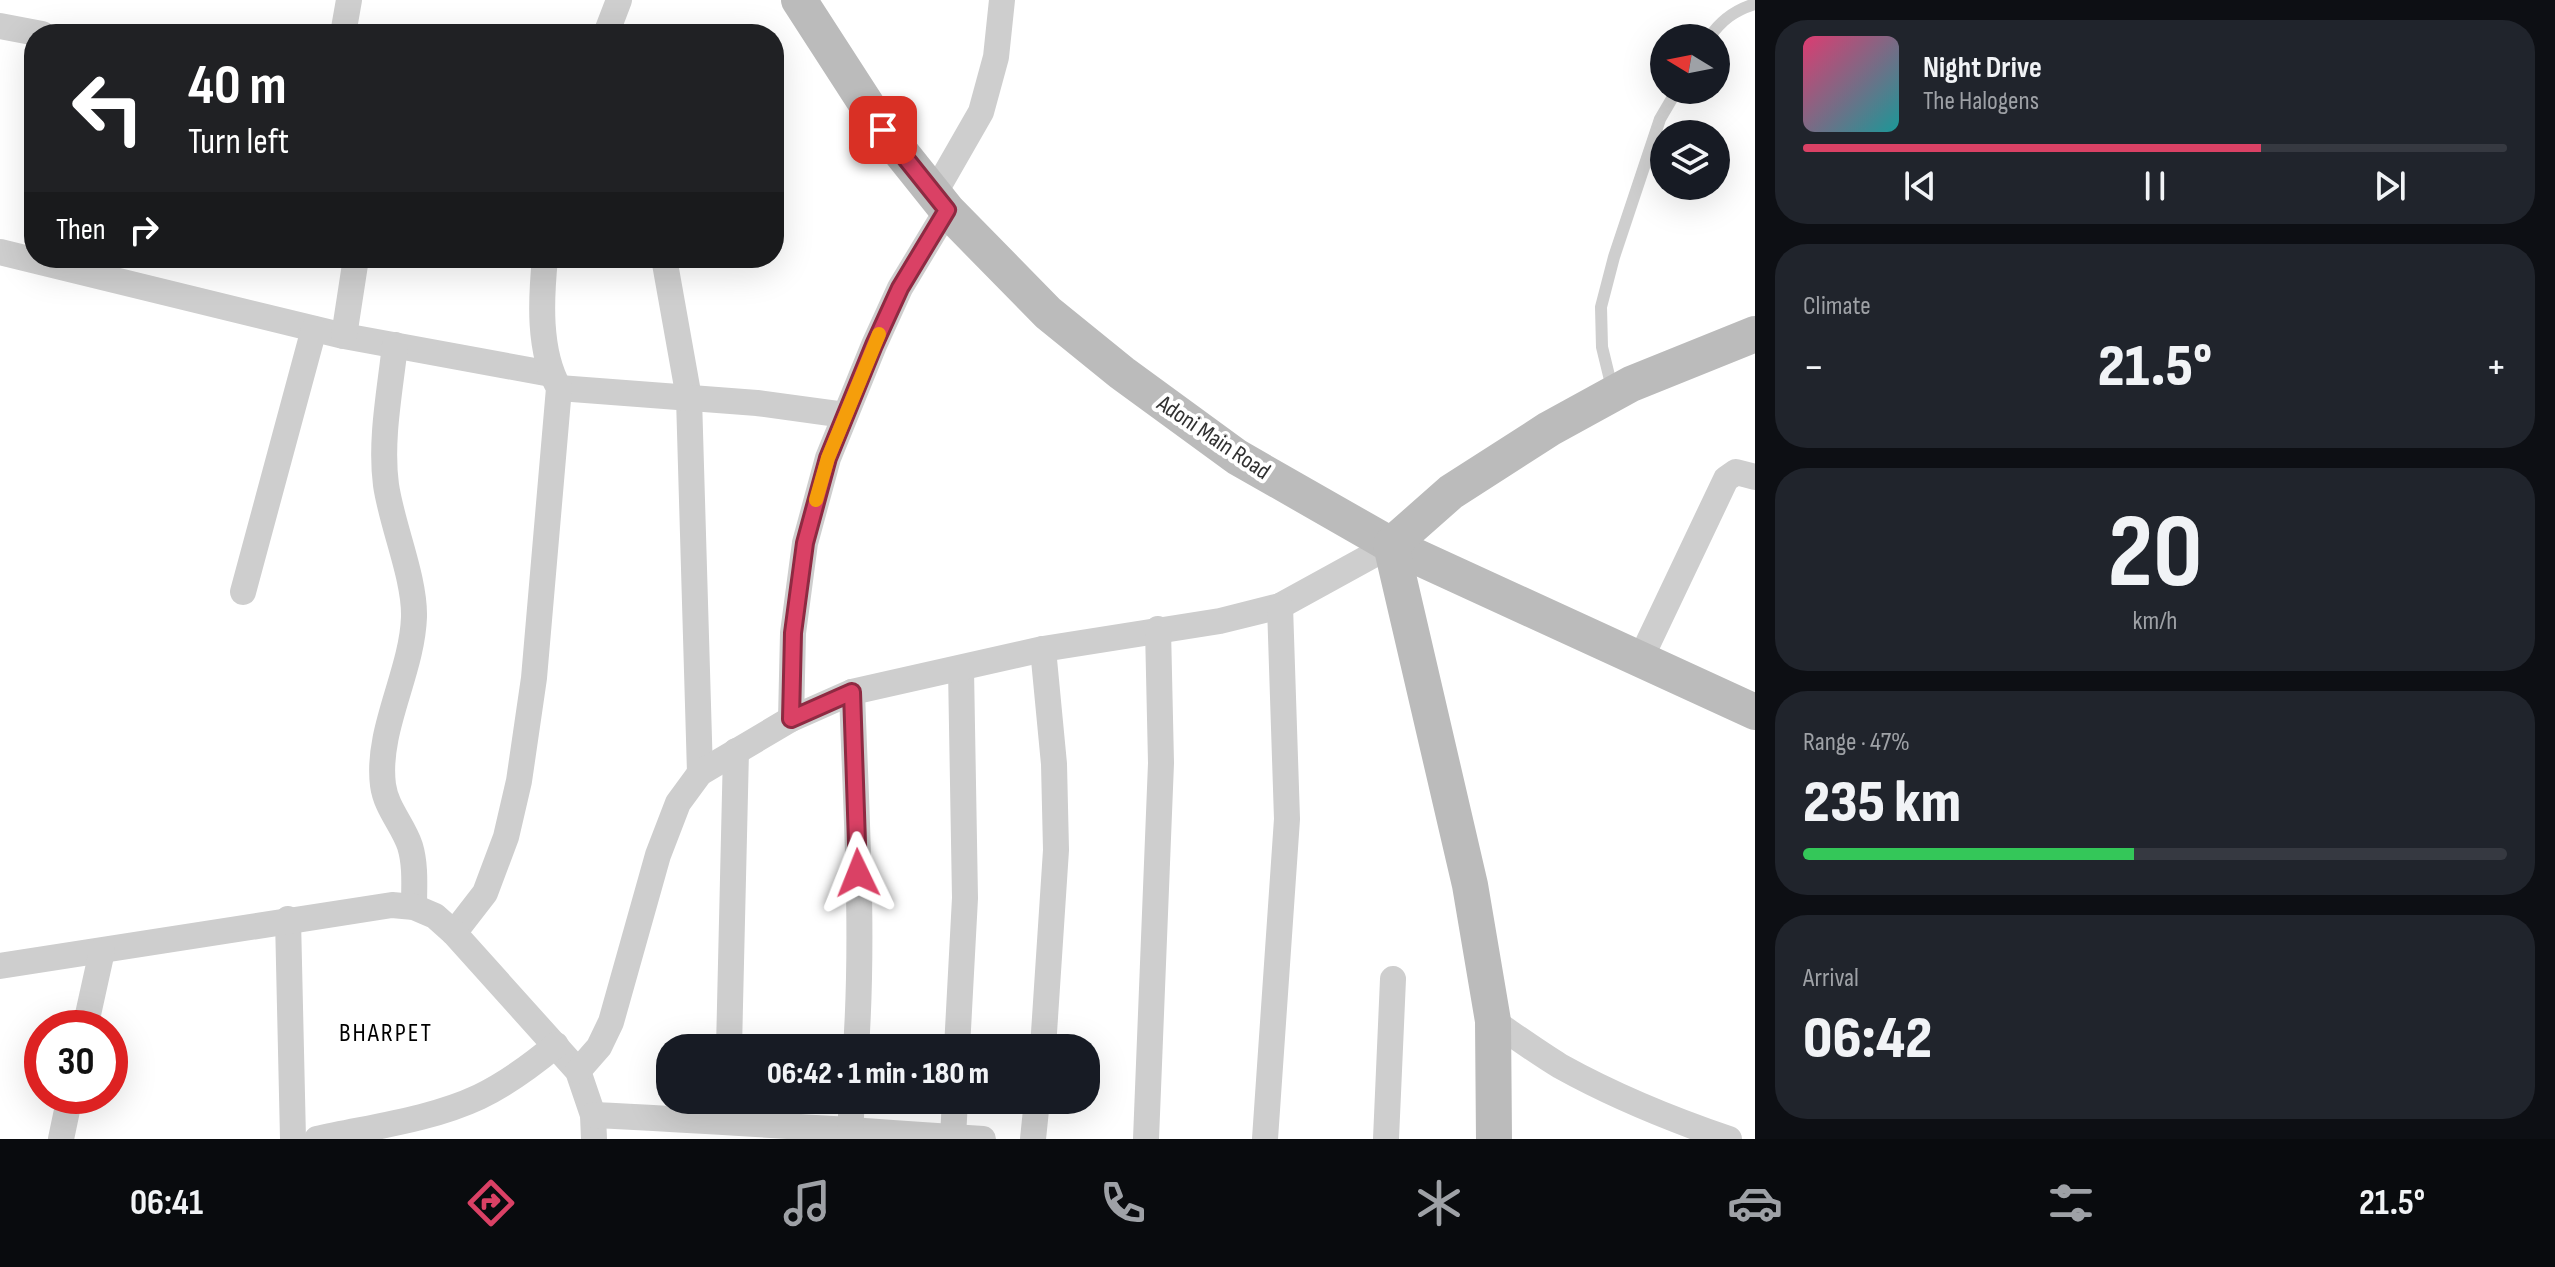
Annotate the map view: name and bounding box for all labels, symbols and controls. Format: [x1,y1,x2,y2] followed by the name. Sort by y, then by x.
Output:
[1650,24,1730,104] north arrow
[1650,24,1730,200] map controls
[1923,50,2042,86] text: Night Drive
[188,53,287,120] text: 40 m
[56,56,160,160] icon: left
[1923,86,2039,117] text: The Halogens
[849,96,917,164] pin
[861,108,905,152] icon: arrive
[1650,120,1730,200] button: layers
[188,121,289,164] text: Turn left
[1898,164,1942,208] icon: previous
[2133,164,2177,208] icon: pause
[2368,164,2412,208] icon: next
[122,208,166,252] icon: right
[56,212,106,248] text: Then
[1803,291,1871,322] text: Climate
[2098,331,2212,403] text: 21.5°
[1803,341,1825,394] text: −
[2485,341,2507,394] text: +
[1151,388,1276,486] street label: Adoni Main Road
[2107,491,2203,616] text: 20
[2133,606,2177,637] text: km/h
[1803,727,1910,758] text: Range · 47%
[1803,767,1961,839] text: 235 km
[816,831,900,915] position arrow
[1803,963,1859,994] text: Arrival
[1803,1003,1932,1075] text: 06:42
[24,1010,128,1114] speed limit sign: 30
[339,1018,433,1049] district label: BHARPET
[767,1056,989,1092] text: 06:42 · 1 min · 180 m
[463,1175,519,1231] icon: directions
[779,1175,835,1231] icon: music
[1095,1175,1151,1231] icon: phone
[1411,1175,1467,1231] icon: climate
[1727,1175,1783,1231] icon: car
[2043,1175,2099,1231] icon: filters
[130,1182,203,1225] text: 06:41
[2359,1182,2425,1225] text: 21.5°

